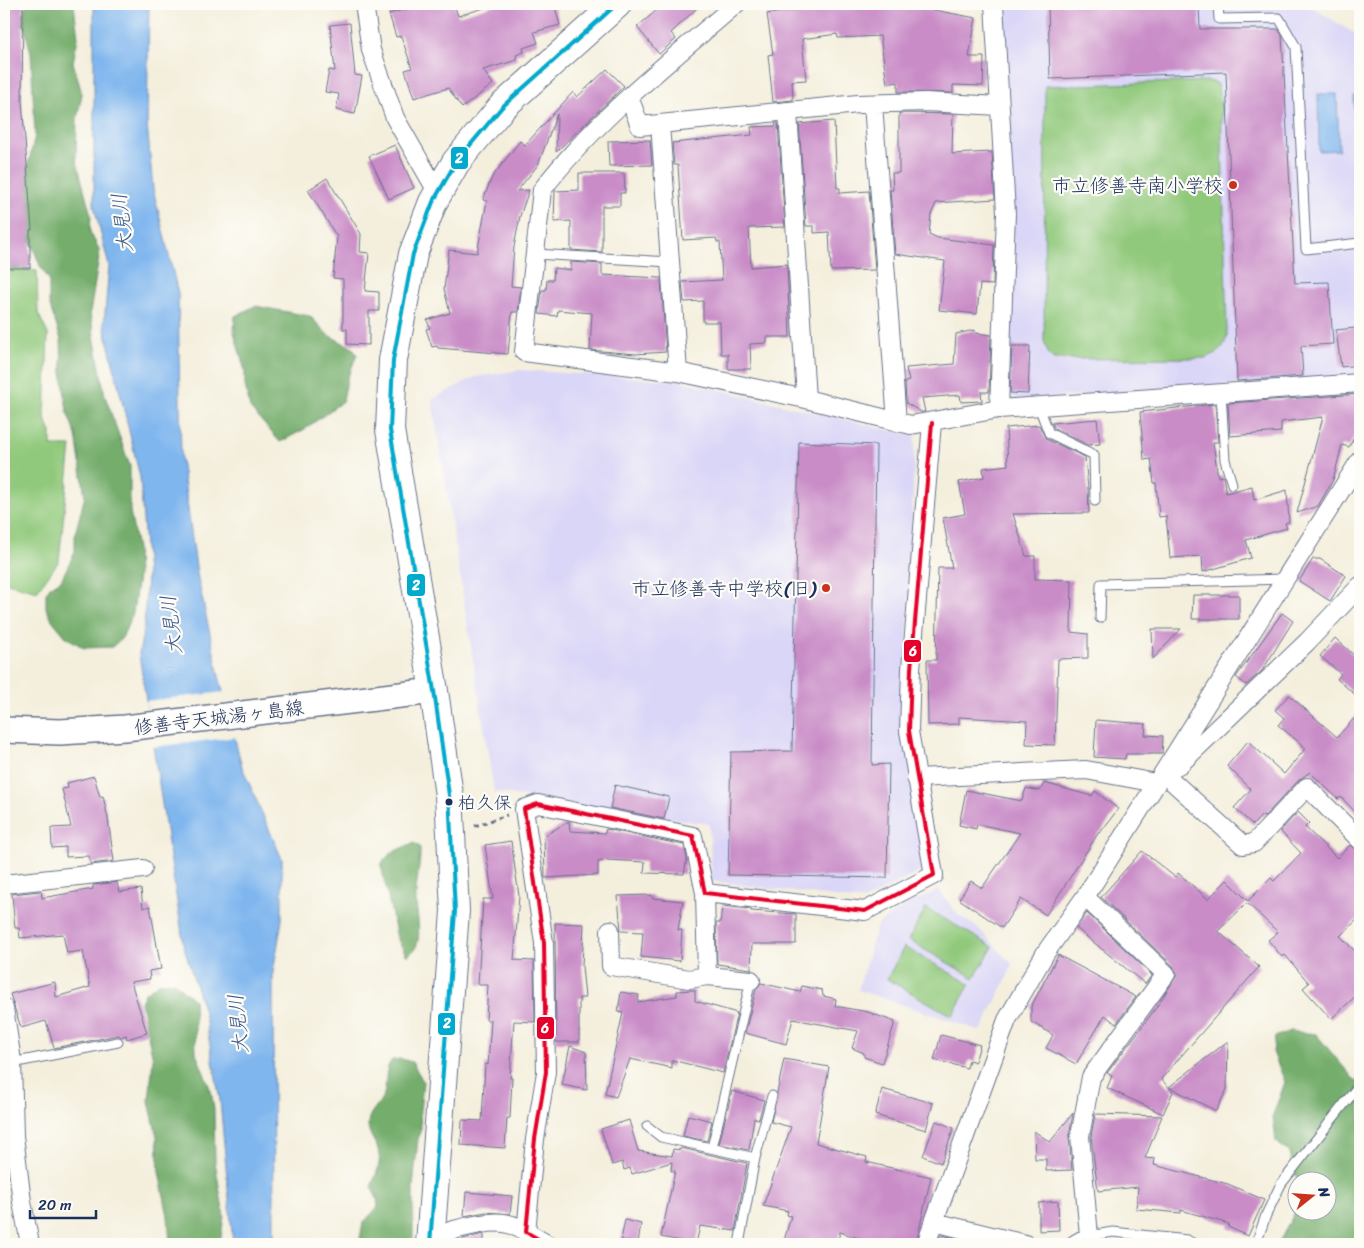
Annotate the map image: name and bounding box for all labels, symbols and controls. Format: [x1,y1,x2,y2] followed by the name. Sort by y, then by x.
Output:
[450,146,469,170] line badge: 2
[454,146,464,171] text: 2
[1052,169,1223,202] place label: 市立修善寺南小学校
[1227,179,1239,191] marker: 市立修善寺南小学校
[101,191,144,255] water label: 大見川
[632,572,817,605] place label: 市立修善寺中学校(旧)
[406,573,426,597] line badge: 2
[411,573,421,598] text: 2
[820,582,832,594] marker: 市立修善寺中学校(旧)
[150,593,193,657] water label: 大見川
[903,639,922,663] line badge: 6
[908,639,917,664] text: 6
[132,691,306,744] street label: 修善寺天城湯ヶ島線
[458,787,512,819] place label: 柏久保
[444,797,454,807] marker: 柏久保
[218,992,259,1056] water label: 大見川
[442,1011,452,1036] text: 2
[437,1012,456,1036] line badge: 2
[536,1016,555,1040] line badge: 6
[540,1016,549,1041] text: 6
[1286,1170,1336,1220] north arrow
[1310,1183,1337,1201] text: N
[30,1188,96,1220] scale bar
[38,1192,72,1218] text: 20 m

